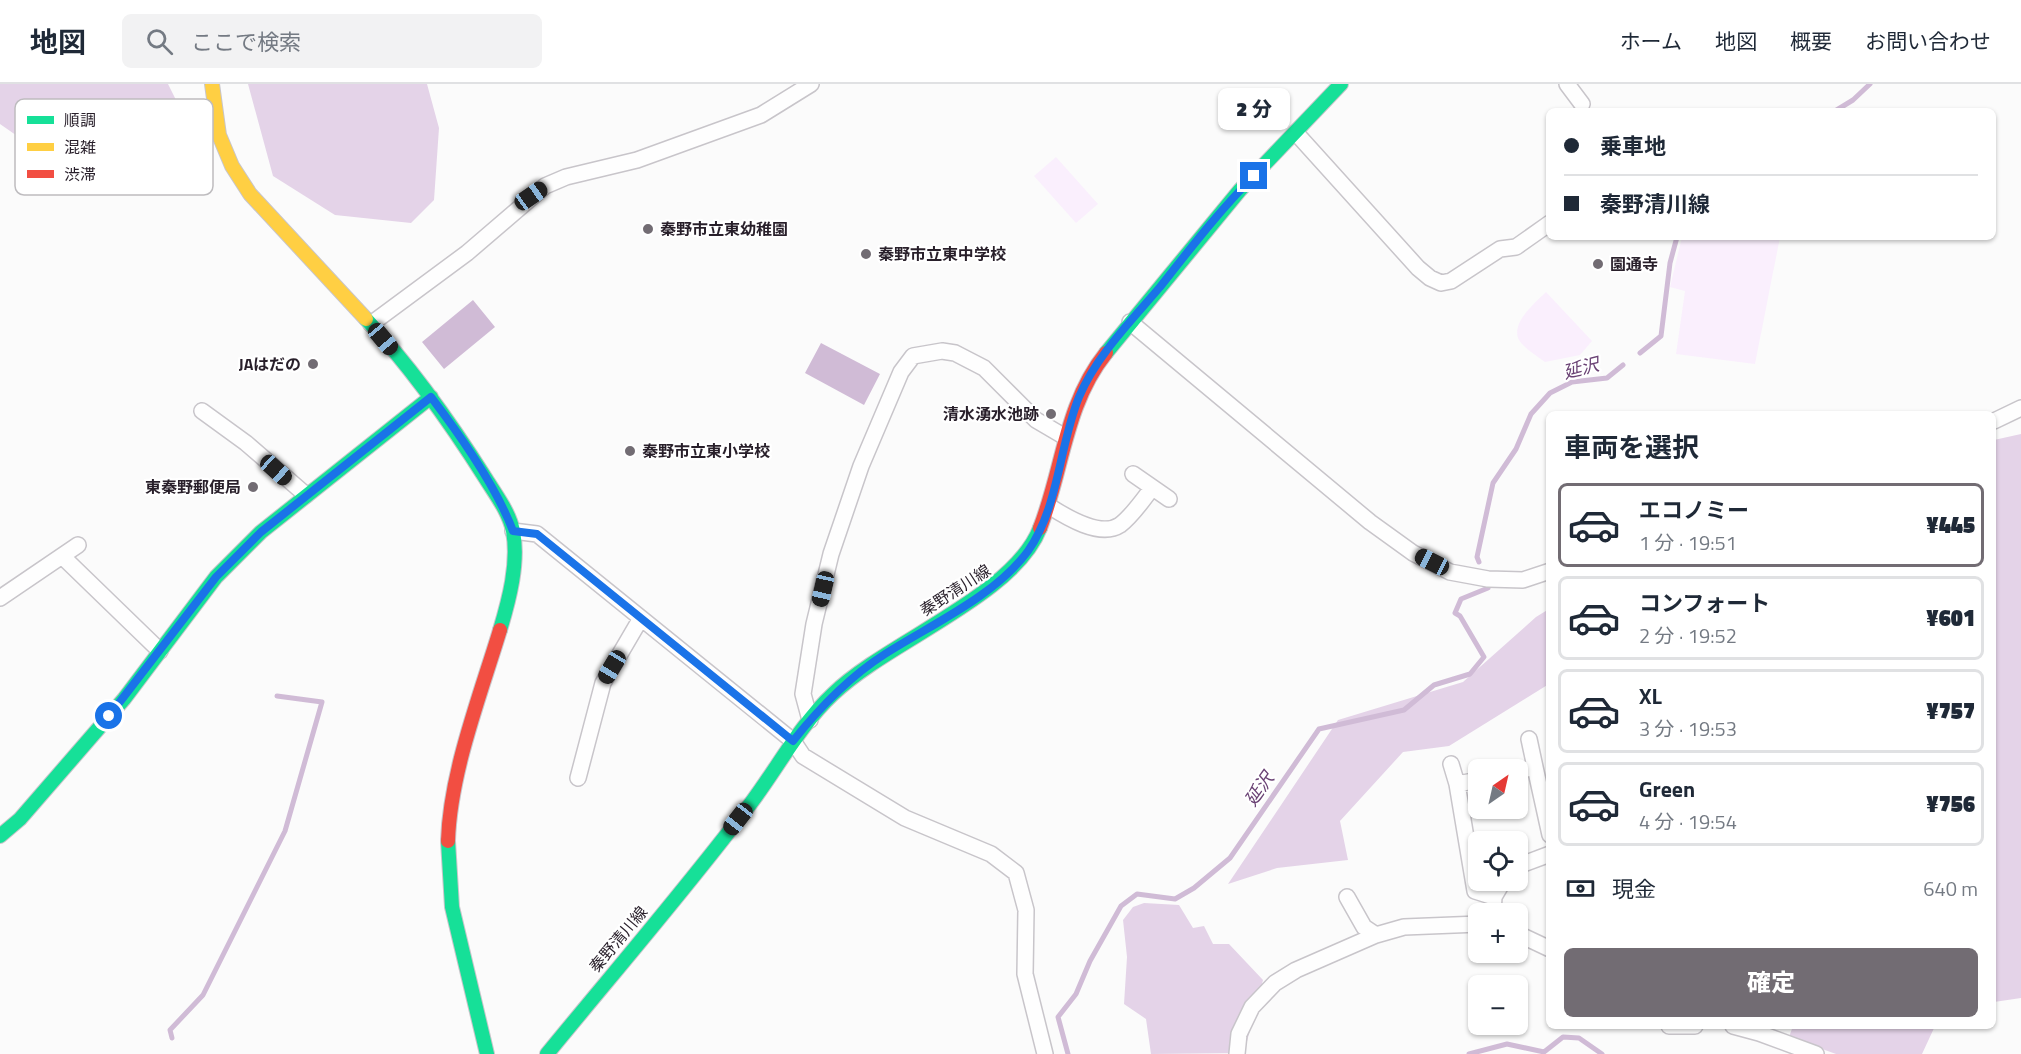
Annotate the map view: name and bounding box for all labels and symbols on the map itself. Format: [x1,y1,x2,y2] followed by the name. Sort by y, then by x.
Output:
[1218,89,1290,131] callout: 2 分
[15,99,213,195] legend
[64,108,96,132] text: 順調
[64,135,96,159] text: 混雑
[64,162,96,186] text: 渋滞
[1240,162,1267,189] route end
[511,178,551,214] car
[660,217,788,241] place label: 秦野市立東幼稚園
[641,222,655,236] marker: 秦野市立東幼稚園
[878,242,1006,266] place label: 秦野市立東中学校
[859,247,873,261] marker: 秦野市立東中学校
[1610,252,1658,276] place label: 園通寺
[1591,257,1605,271] marker: 園通寺
[365,319,401,359] car
[1560,350,1604,385] water label: 延沢
[239,352,301,376] place label: JAはだの
[306,357,320,371] marker: JAはだの
[943,402,1039,426] place label: 清水湧水池跡
[1044,407,1058,421] marker: 清水湧水池跡
[642,439,770,463] place label: 秦野市立東小学校
[623,444,637,458] marker: 秦野市立東小学校
[257,451,295,489] car
[145,475,241,499] place label: 東秦野郵便局
[246,480,260,494] marker: 東秦野郵便局
[1412,546,1452,578] car
[915,558,995,622] street label: 秦野清川線
[810,569,836,609] car
[595,647,629,687] car
[95,702,122,729] route start
[1468,759,1528,819] north arrow
[1238,765,1282,811] water label: 延沢
[720,799,756,839] car
[583,901,653,977] street label: 秦野清川線

